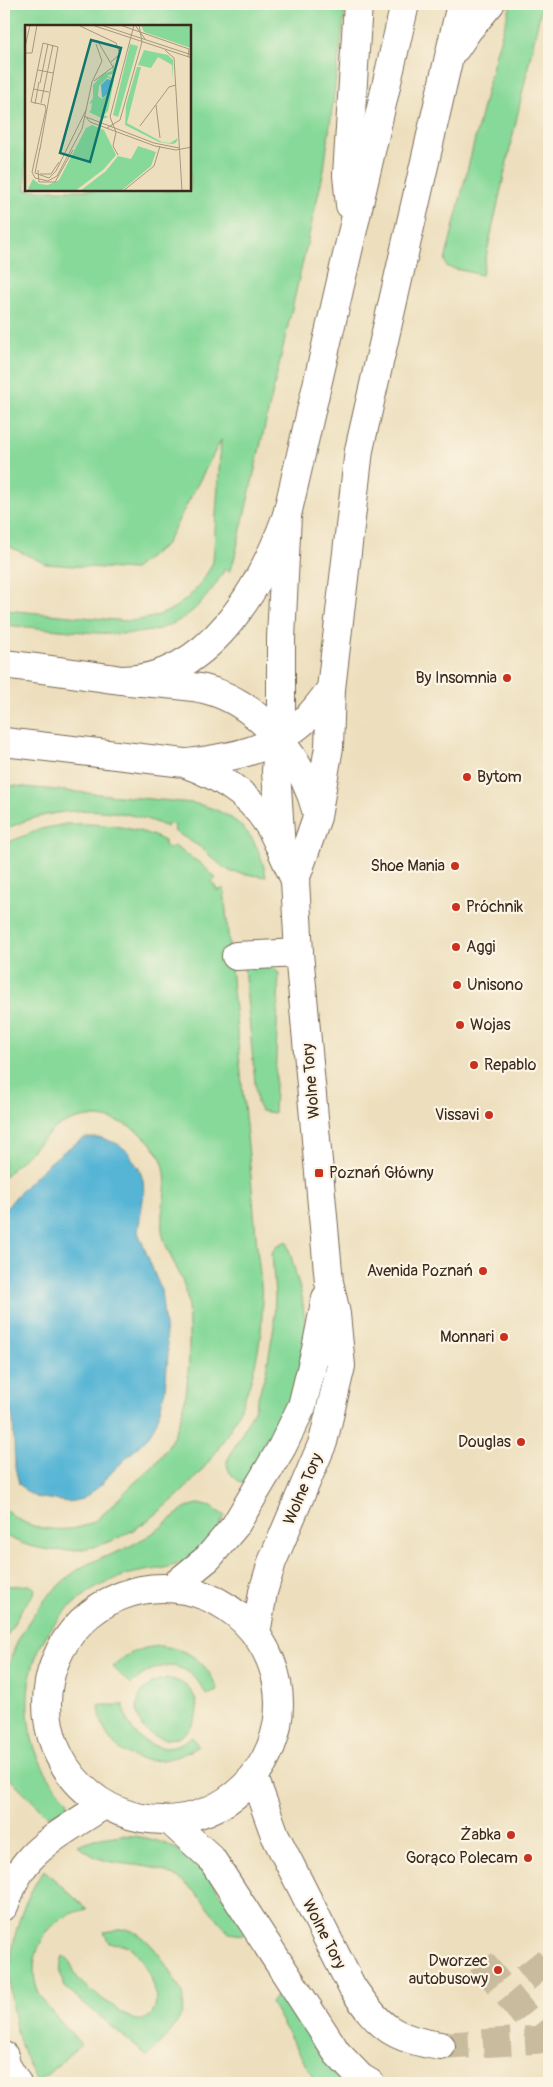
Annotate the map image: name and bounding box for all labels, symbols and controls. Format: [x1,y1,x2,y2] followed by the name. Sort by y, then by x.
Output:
[25,25,191,191] inset map
[416,668,497,688] place label: By Insomnia
[501,672,513,684] marker: By Insomnia
[477,767,522,787] place label: Bytom
[461,771,473,783] marker: Bytom
[370,856,445,876] place label: Shoe Mania
[449,860,461,872] marker: Shoe Mania
[466,897,524,917] place label: Próchnik
[450,901,462,913] marker: Próchnik
[466,937,495,957] place label: Aggi
[450,941,462,953] marker: Aggi
[467,975,523,995] place label: Unisono
[451,979,463,991] marker: Unisono
[470,1015,511,1035] place label: Wojas
[454,1019,466,1031] marker: Wojas
[298,1042,324,1120] street label: Wolne Tory
[484,1055,537,1075] place label: Repablo
[468,1059,480,1071] marker: Repablo
[435,1105,479,1125] place label: Vissavi
[483,1109,495,1121] marker: Vissavi
[329,1163,434,1183] place label: Poznań Główny
[313,1167,325,1179] marker: Poznań Główny
[367,1261,473,1281] place label: Avenida Poznań
[477,1265,489,1277] marker: Avenida Poznań
[440,1327,494,1347] place label: Monnari
[498,1331,510,1343] marker: Monnari
[458,1432,511,1452] place label: Douglas
[515,1436,527,1448] marker: Douglas
[279,1450,327,1528] street label: Wolne Tory
[460,1825,501,1845] place label: Żabka
[505,1829,517,1841] marker: Żabka
[406,1848,518,1868] place label: Gorąco Polecam
[522,1852,534,1864] marker: Gorąco Polecam
[298,1896,350,1972] street label: Wolne Tory
[409,1951,488,1989] place label: Dworzec autobusowy
[492,1964,504,1976] marker: Dworzec autobusowy

